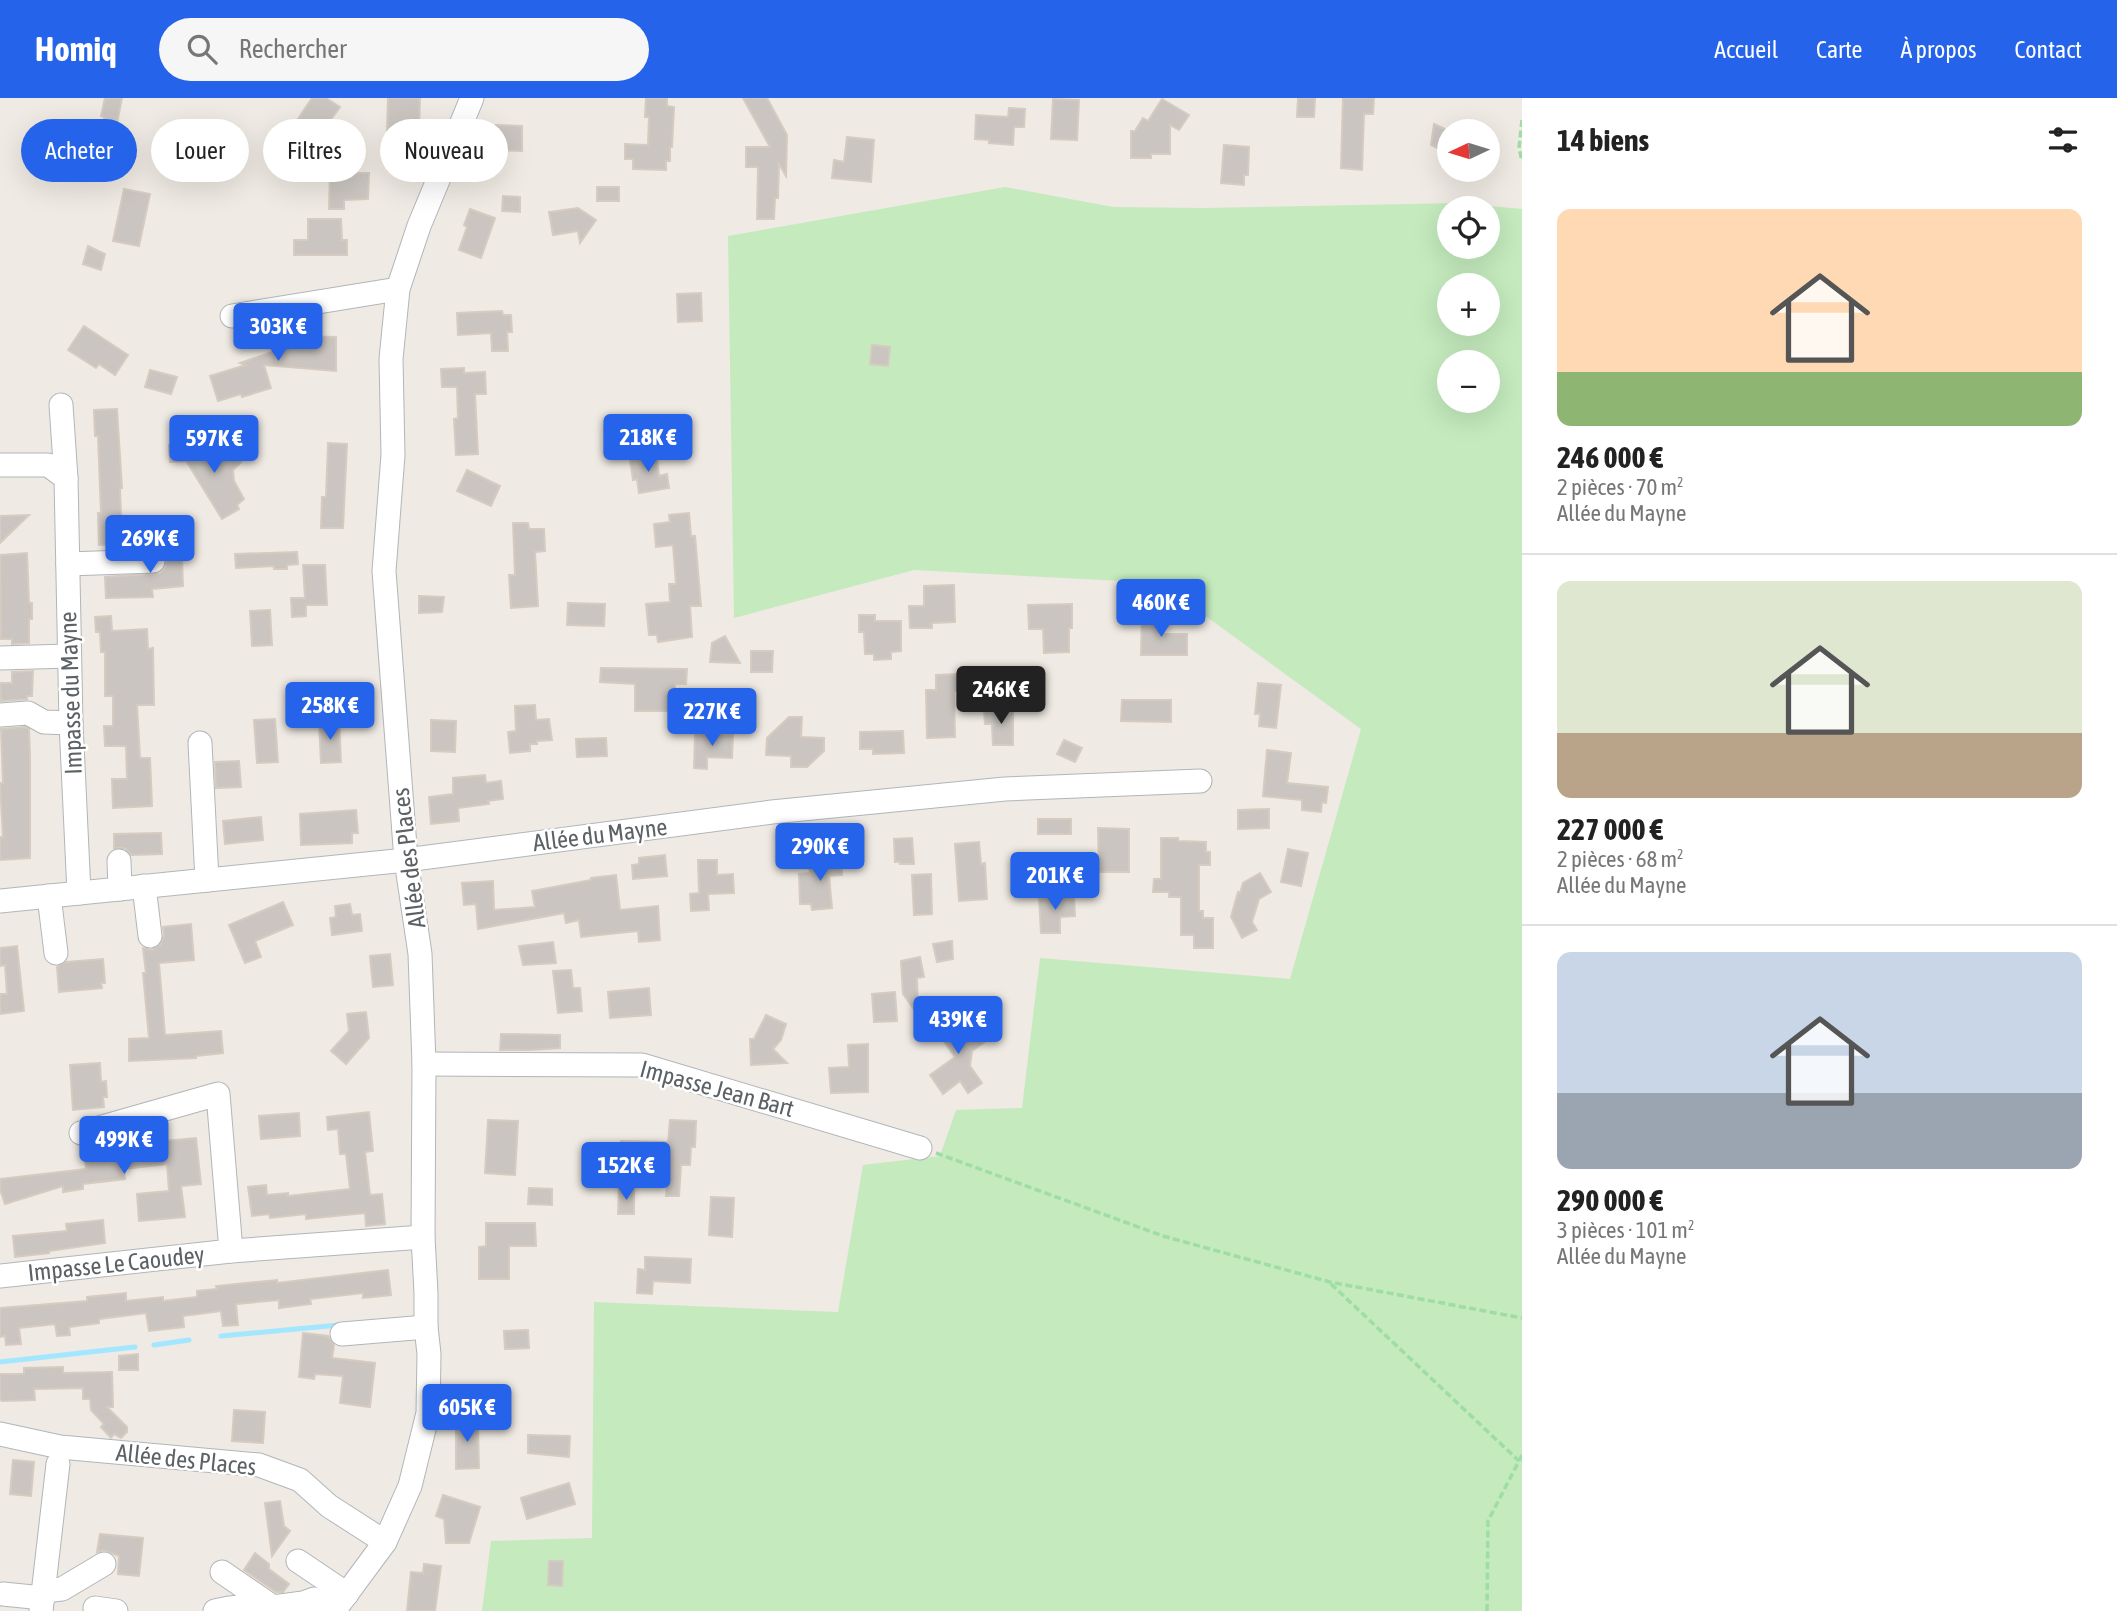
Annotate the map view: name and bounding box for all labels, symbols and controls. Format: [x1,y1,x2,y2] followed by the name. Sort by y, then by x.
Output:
[159,18,649,81] search box
[35,30,117,68] text: Homiq
[183,30,221,68] icon: search
[239,34,347,64] text: Rechercher
[1714,36,1778,63] text: Accueil
[1816,36,1862,63] text: Carte
[1900,36,1976,63] text: À propos
[2014,36,2082,63] text: Contact
[21,119,137,182] chip: Acheter
[151,119,249,182] chip: Louer
[263,119,366,182] chip: Filtres
[380,119,508,182] chip: Nouveau
[1437,119,1500,182] north arrow
[1437,119,1500,413] map controls
[2044,121,2082,159] icon: filters
[1557,123,1649,157] text: 14 biens
[1437,196,1500,259] button: locate
[1757,255,1883,381] icon: home
[1437,273,1500,336] button: +
[221,303,335,363] pin: 303K €
[249,313,307,339] text: 303K €
[1437,350,1500,413] button: −
[591,414,705,474] pin: 218K €
[157,416,271,475] pin: 597K €
[619,424,677,450] text: 218K €
[185,425,243,451] text: 597K €
[1557,440,1663,474] text: 246 000 €
[1557,474,1684,500] text: 2 pièces · 70 m²
[1557,500,1687,526] text: Allée du Mayne
[93,516,207,575] pin: 269K €
[121,525,179,551] text: 269K €
[1104,580,1218,639] pin: 460K €
[1132,589,1190,615] text: 460K €
[54,611,87,775] street label: Impasse du Mayne
[1757,627,1883,753] icon: home
[944,666,1058,726] pin: 246K €
[972,676,1030,702] text: 246K €
[273,682,387,742] pin: 258K €
[655,688,769,748] pin: 227K €
[301,692,359,718] text: 258K €
[683,698,741,724] text: 227K €
[387,787,430,930] street label: Allée des Places
[1557,812,1663,846] text: 227 000 €
[531,813,669,856] street label: Allée du Mayne
[763,824,877,883] pin: 290K €
[791,833,849,859] text: 290K €
[1557,846,1684,872] text: 2 pièces · 68 m²
[998,852,1112,912] pin: 201K €
[1026,862,1084,888] text: 201K €
[1557,872,1687,898] text: Allée du Mayne
[901,996,1015,1056] pin: 439K €
[1757,998,1883,1124] icon: home
[929,1006,987,1032] text: 439K €
[637,1055,797,1122] street label: Impasse Jean Bart
[67,1116,181,1176] pin: 499K €
[95,1126,153,1152] text: 499K €
[569,1142,683,1202] pin: 152K €
[597,1152,655,1178] text: 152K €
[1557,1183,1663,1217] text: 290 000 €
[1557,1217,1694,1243] text: 3 pièces · 101 m²
[26,1241,206,1286] street label: Impasse Le Caoudey
[1557,1243,1687,1269] text: Allée du Mayne
[410,1384,524,1444] pin: 605K €
[438,1394,496,1420] text: 605K €
[115,1439,257,1480] street label: Allée des Places

